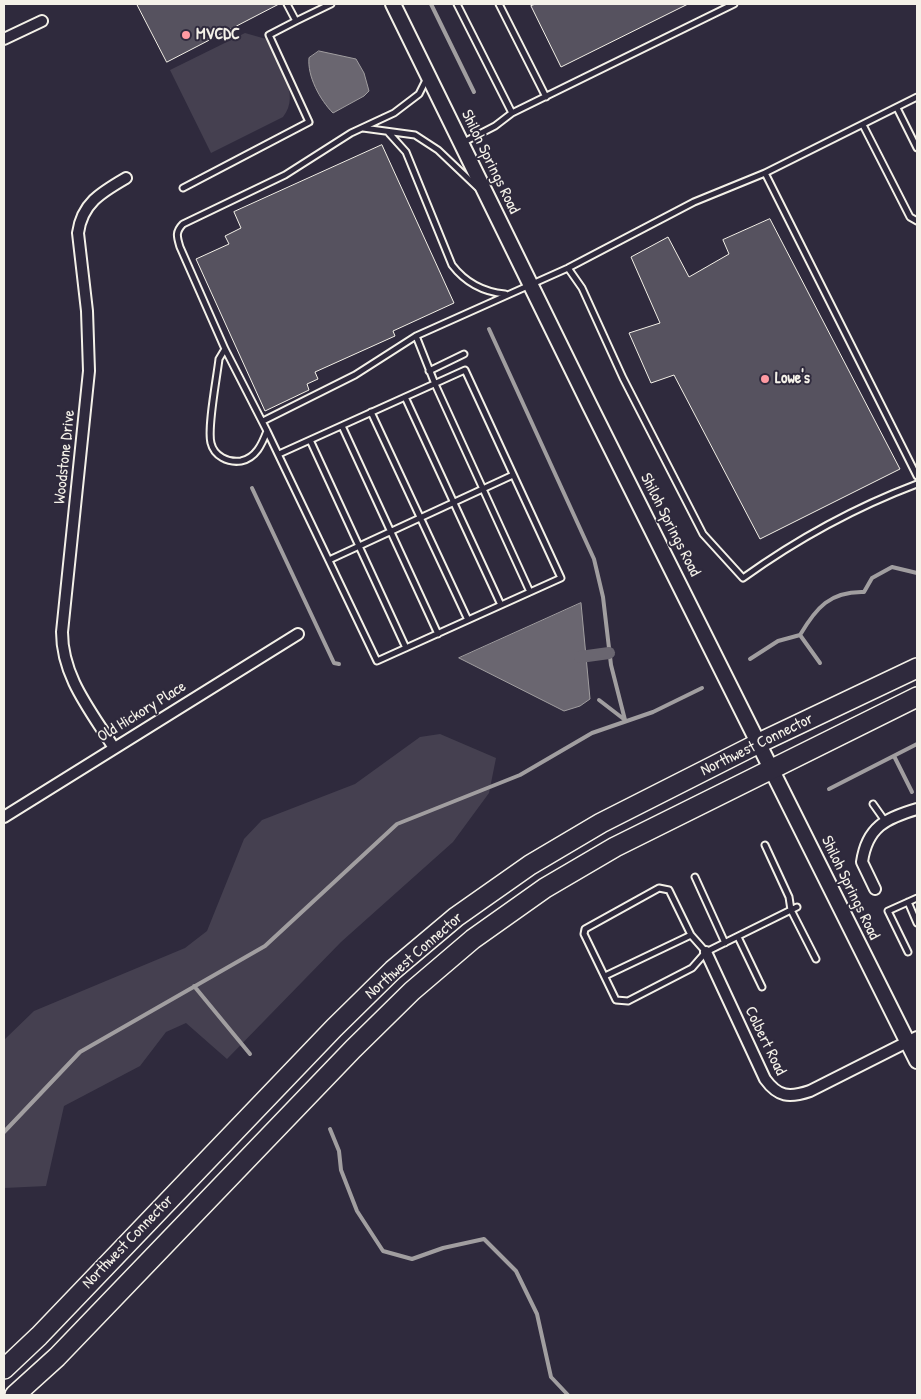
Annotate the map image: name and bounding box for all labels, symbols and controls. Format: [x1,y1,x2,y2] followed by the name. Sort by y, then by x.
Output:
[196,25,240,45] place label: MVCDC
[180,29,192,41] marker: MVCDC
[457,107,523,217] street label: Shiloh Springs Road
[775,369,810,389] place label: Lowe's
[759,373,771,385] marker: Lowe's
[51,409,79,505] street label: Woodstone Drive
[636,470,704,580] street label: Shiloh Springs Road
[94,677,190,747] street label: Old Hickory Place
[698,709,816,781] street label: Northwest Connector
[817,833,883,943] street label: Shiloh Springs Road
[361,908,467,1004] street label: Northwest Connector
[740,1004,790,1078] street label: Colbert Road
[78,1191,178,1293] street label: Northwest Connector

